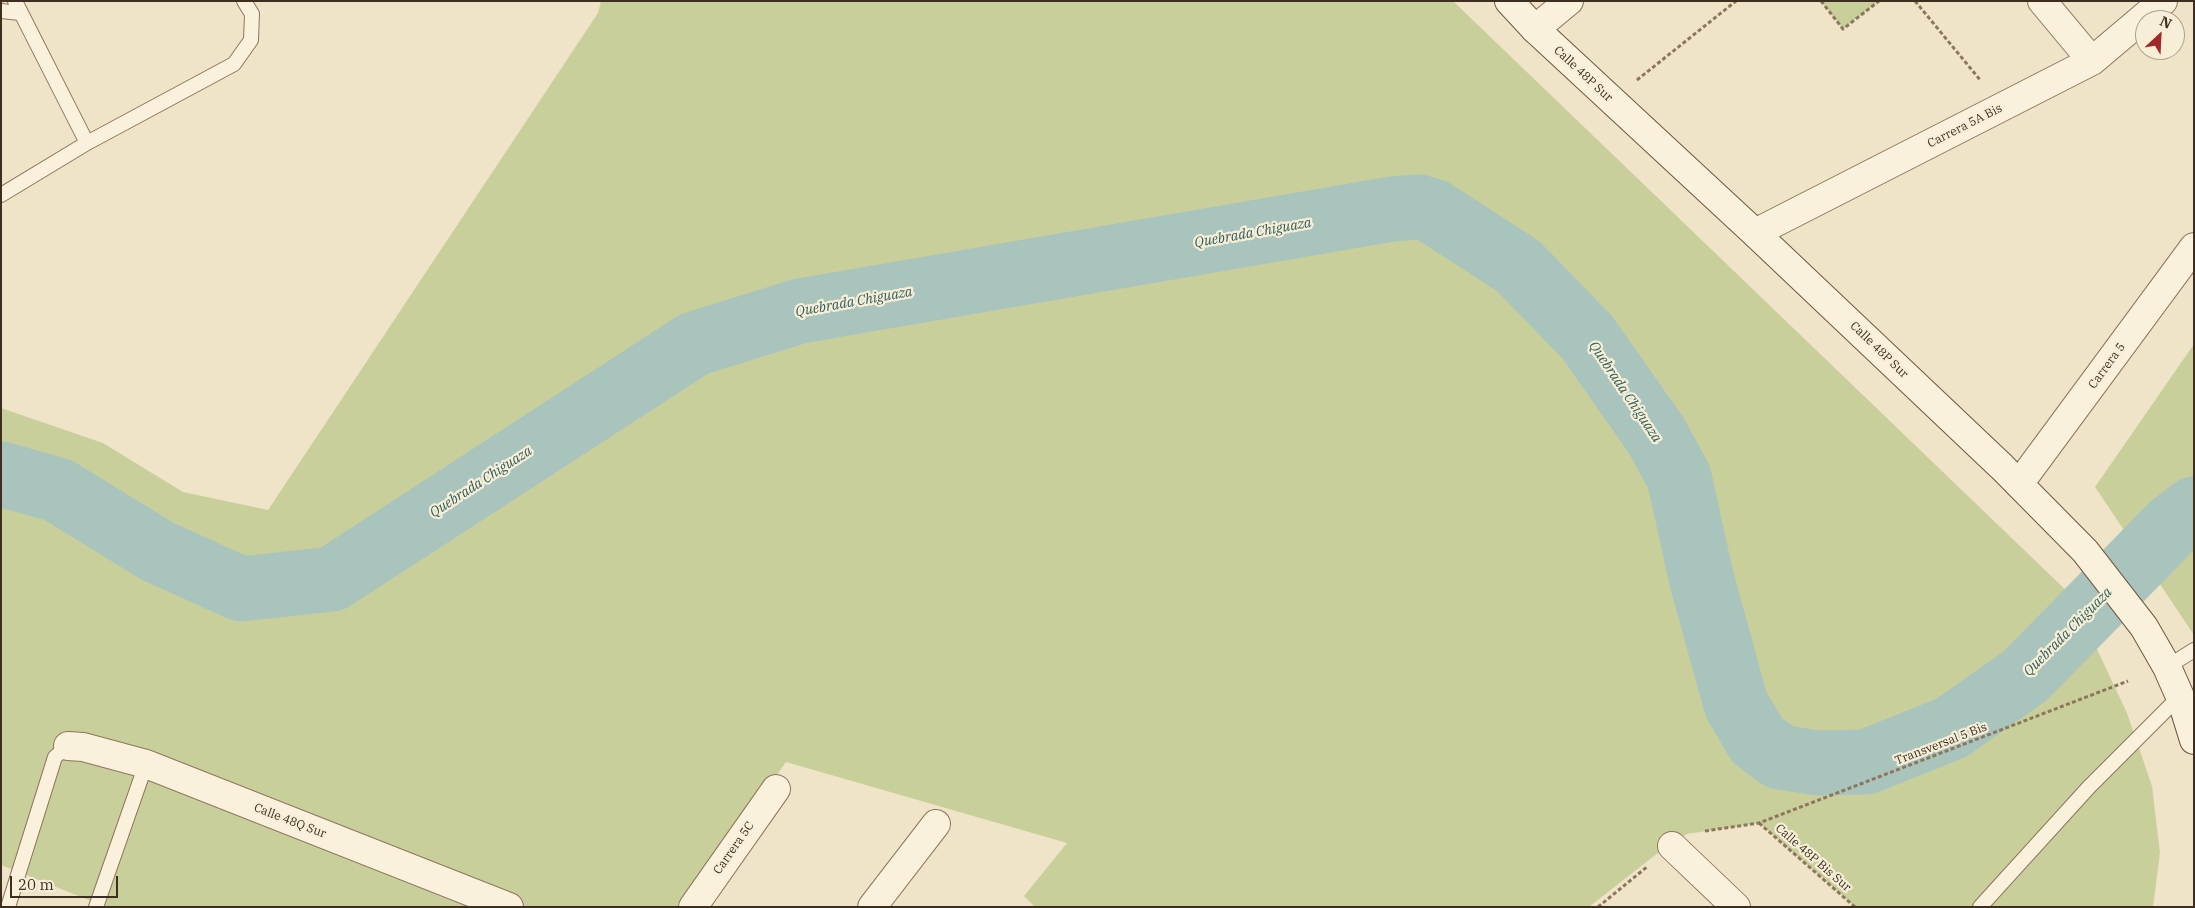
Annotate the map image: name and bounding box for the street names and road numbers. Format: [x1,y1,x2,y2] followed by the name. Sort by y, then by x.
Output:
[1551,43,1615,105] street label: Calle 48P Sur
[1925,101,2005,151] street label: Carrera 5A Bis
[1847,319,1911,381] street label: Calle 48P Sur
[2086,340,2128,392] street label: Carrera 5
[1893,720,1989,768] street label: Transversal 5 Bis
[252,801,328,841] street label: Calle 48Q Sur
[711,819,757,877] street label: Carrera 5C
[1772,821,1854,895] street label: Calle 48P Bis Sur

